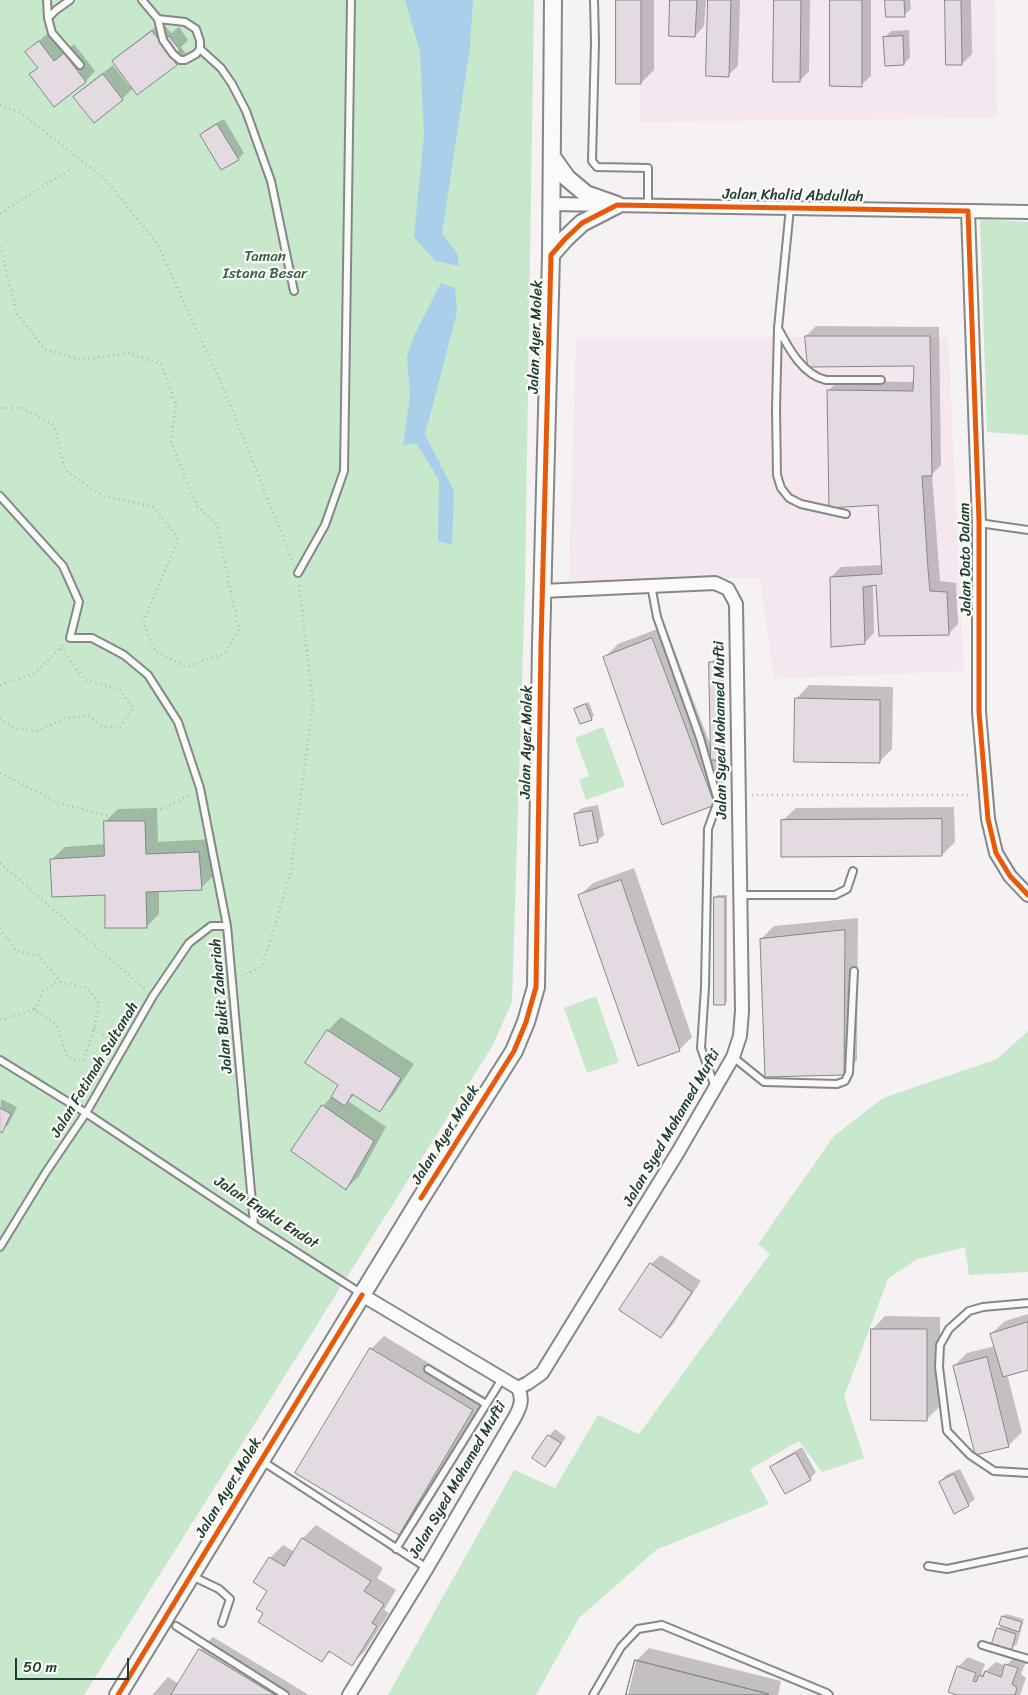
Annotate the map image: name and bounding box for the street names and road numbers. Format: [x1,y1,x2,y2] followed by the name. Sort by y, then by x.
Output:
[722,186,864,206] street label: Jalan Khalid Abdullah
[525,280,547,394] street label: Jalan Ayer Molek
[956,502,976,616] street label: Jalan Dato Dalam
[710,641,732,819] street label: Jalan Syed Mohamed Mufti
[517,685,537,799] street label: Jalan Ayer Molek
[207,938,237,1074] street label: Jalan Bukit Zahariah
[47,999,143,1141] street label: Jalan Fatimah Sultanah
[620,1046,724,1210] street label: Jalan Syed Mohamed Mufti
[408,1082,484,1188] street label: Jalan Ayer Molek
[211,1173,321,1253] street label: Jalan Engku Endot
[406,1398,510,1562] street label: Jalan Syed Mohamed Mufti
[192,1435,266,1541] street label: Jalan Ayer Molek

